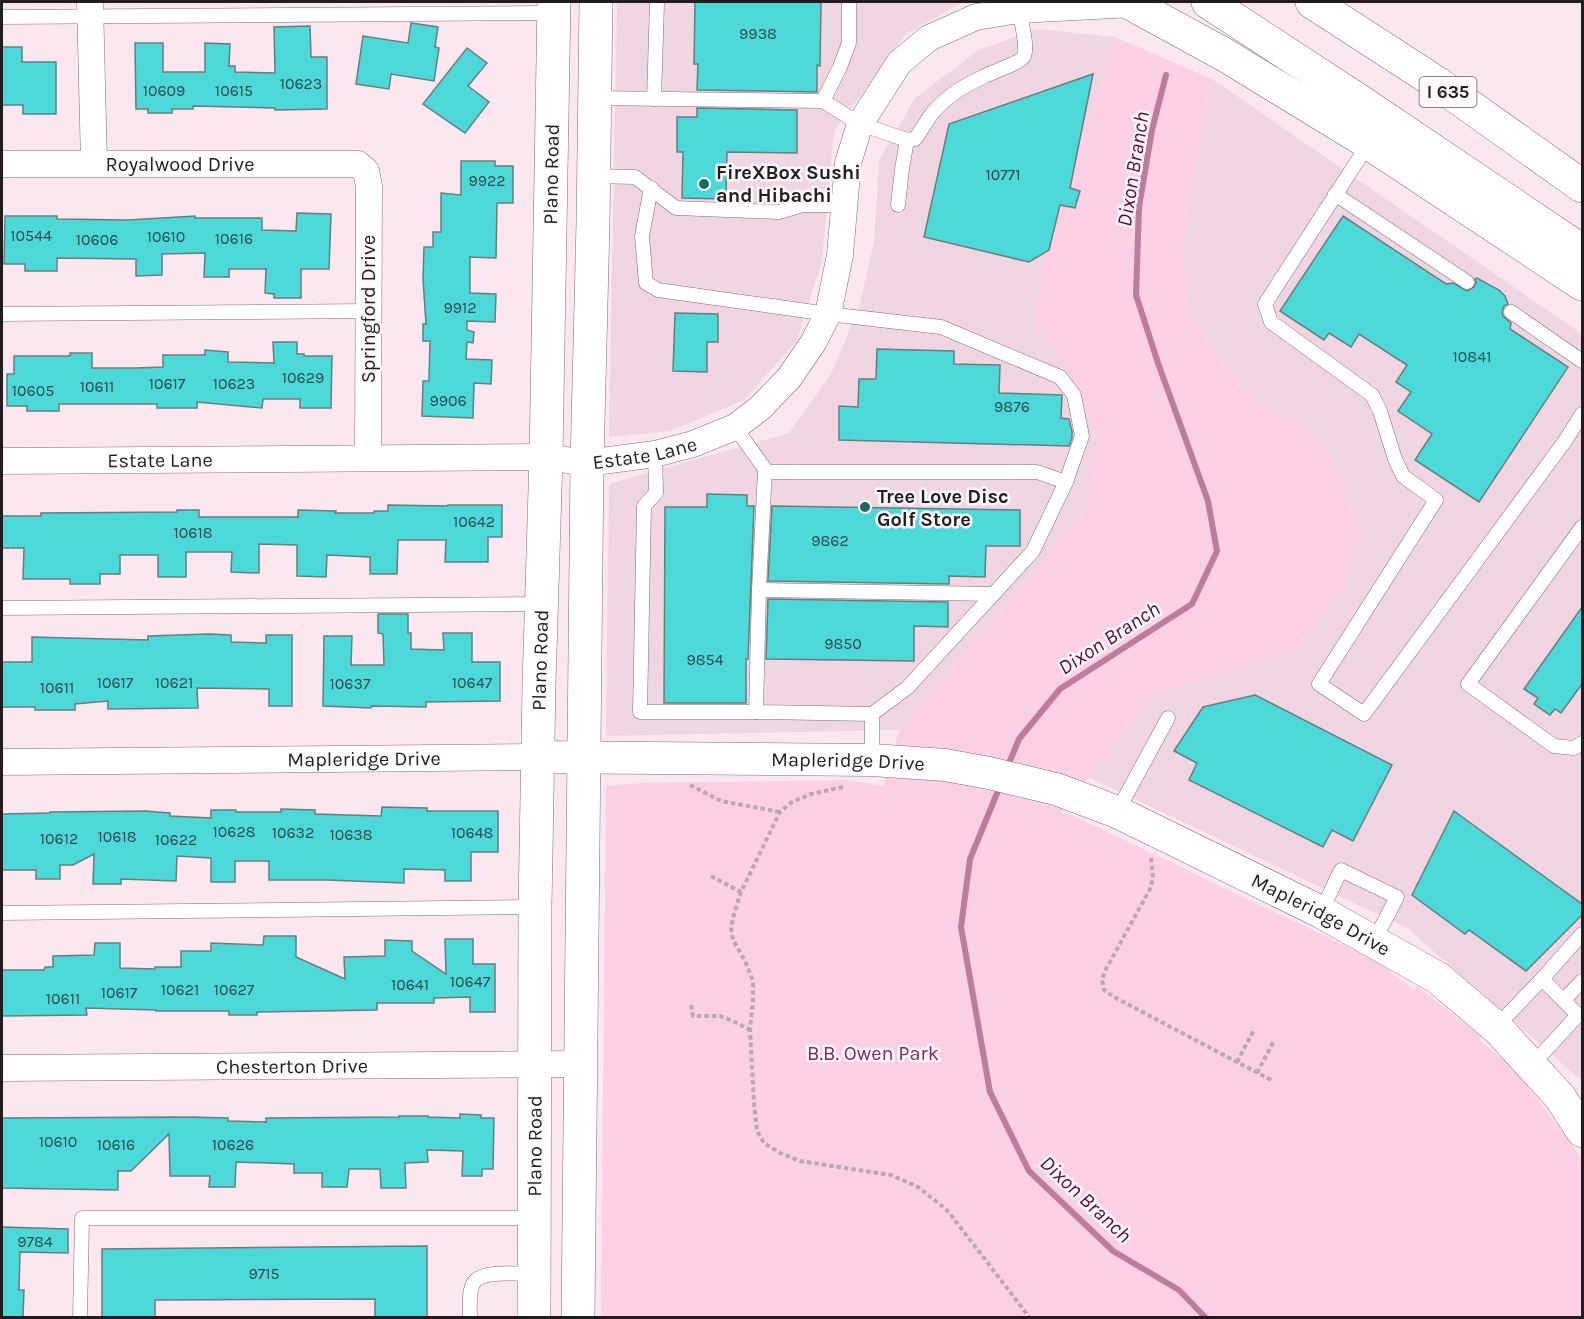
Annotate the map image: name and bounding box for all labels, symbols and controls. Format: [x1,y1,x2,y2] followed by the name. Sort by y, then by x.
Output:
[739,24,777,43] house number: 9938
[280,74,322,93] house number: 10623
[1420,77,1476,107] road number: I 635
[143,81,185,100] house number: 10609
[215,81,253,100] house number: 10615
[1112,110,1154,228] water label: Dixon Branch
[539,123,564,225] street label: Plano Road
[106,153,254,176] street label: Royalwood Drive
[716,161,861,207] place label: FireXBox Sushi and Hibachi
[985,165,1021,184] house number: 10771
[468,171,506,190] house number: 9922
[697,177,711,191] marker: FireXBox Sushi and Hibachi
[10,226,52,245] house number: 10544
[147,227,185,246] house number: 10610
[215,229,253,248] house number: 10616
[76,230,118,249] house number: 10606
[357,235,380,383] street label: Springford Drive
[443,298,477,317] house number: 9912
[1453,347,1491,366] house number: 10841
[282,368,324,387] house number: 10629
[149,374,186,393] house number: 10617
[213,374,255,393] house number: 10623
[80,377,114,396] house number: 10611
[12,381,54,400] house number: 10605
[429,391,467,410] house number: 9906
[994,397,1030,416] house number: 9876
[591,432,699,474] street label: Estate Lane
[107,448,213,472] street label: Estate Lane
[877,485,1009,531] place label: Tree Love Disc Golf Store
[858,500,872,514] marker: Tree Love Disc Golf Store
[453,512,495,531] house number: 10642
[173,523,213,542] house number: 10618
[811,531,849,550] house number: 9862
[1054,596,1164,680] water label: Dixon Branch
[528,609,553,711] street label: Plano Road
[824,634,862,653] house number: 9850
[686,650,724,669] house number: 9854
[97,673,134,692] house number: 10617
[155,673,193,692] house number: 10621
[452,673,493,692] house number: 10647
[330,674,371,693] house number: 10637
[40,678,74,697] house number: 10611
[287,747,441,771] street label: Mapleridge Drive
[771,748,925,776] street label: Mapleridge Drive
[212,822,256,841] house number: 10628
[272,823,314,842] house number: 10632
[451,823,493,842] house number: 10648
[329,825,373,844] house number: 10638
[97,827,137,846] house number: 10618
[40,829,78,848] house number: 10612
[155,830,197,849] house number: 10622
[1247,869,1394,961] street label: Mapleridge Drive
[450,972,491,991] house number: 10647
[391,975,429,994] house number: 10641
[161,980,199,999] house number: 10621
[214,980,255,999] house number: 10627
[101,983,138,1002] house number: 10617
[46,989,80,1008] house number: 10611
[807,1042,939,1065] park label: B.B. Owen Park
[216,1054,368,1079] street label: Chesterton Drive
[523,1095,547,1197] street label: Plano Road
[39,1132,77,1151] house number: 10610
[97,1135,135,1154] house number: 10616
[212,1135,254,1154] house number: 10626
[1035,1151,1137,1247] water label: Dixon Branch
[17,1232,53,1251] house number: 9784
[248,1264,280,1283] house number: 9715

